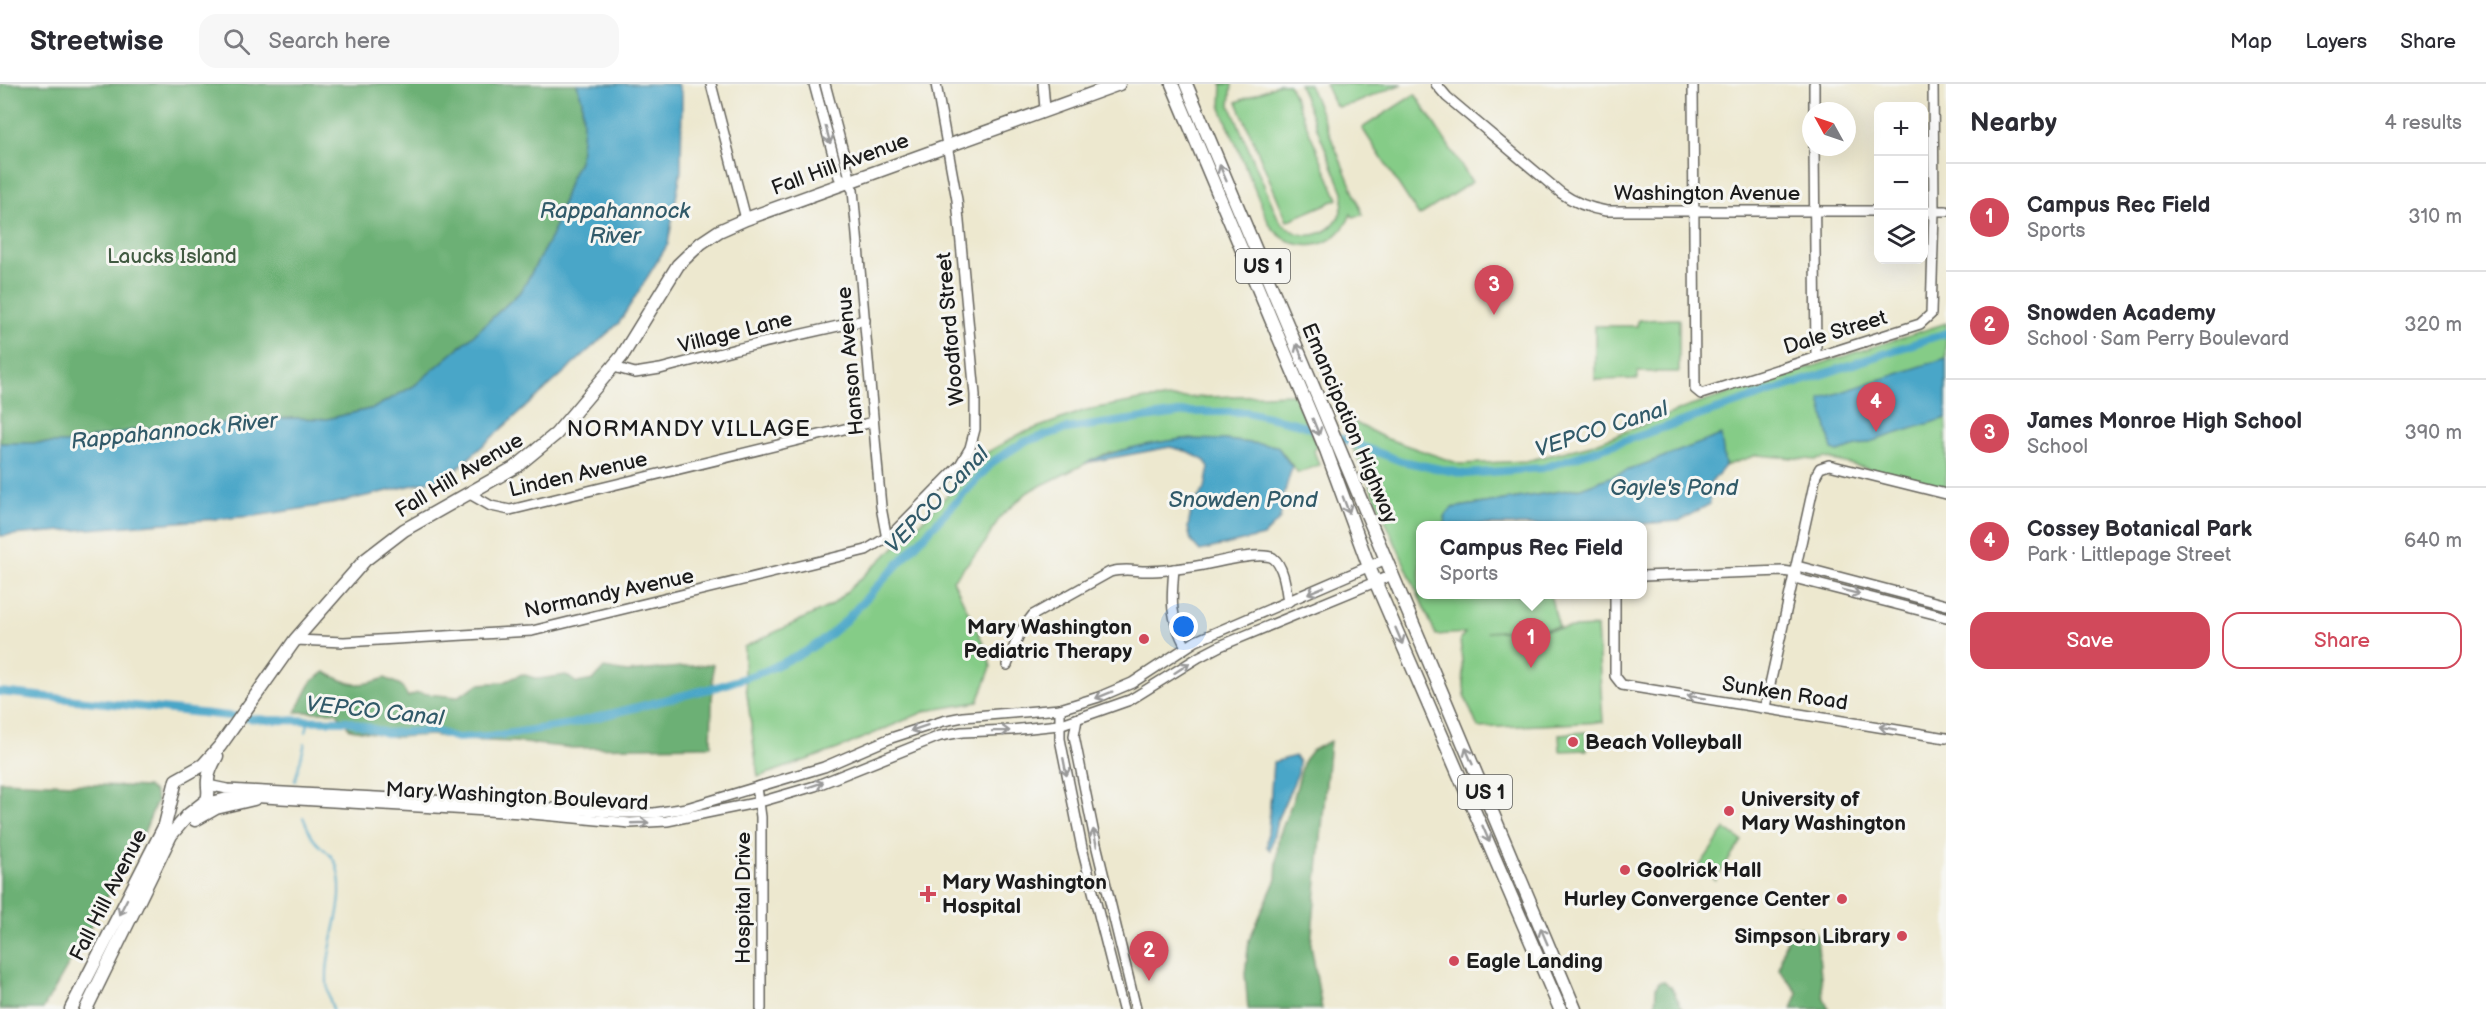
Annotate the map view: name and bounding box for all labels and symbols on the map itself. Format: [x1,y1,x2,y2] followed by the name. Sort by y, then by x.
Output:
[1802,102,1856,156] north arrow
[822,126,834,145] one-way arrow
[768,128,912,201] street label: Fall Hill Avenue
[1217,164,1228,183] one-way arrow
[1614,181,1800,206] street label: Washington Avenue
[540,198,691,250] water label: Rappahannock River
[107,244,237,269] park label: Laucks Island
[1236,249,1290,283] road number: US 1
[931,251,970,407] street label: Woodford Street
[1474,266,1514,315] pin: 3
[832,285,869,436] street label: Hanson Avenue
[1780,305,1890,360] street label: Dale Street
[675,306,795,359] street label: Village Lane
[1296,319,1403,528] street label: Emancipation Highway
[1294,344,1305,362] one-way arrow
[1856,382,1896,432] pin: 4
[1531,395,1672,464] water label: VEPCO Canal
[70,407,281,456] water label: Rappahannock River
[567,416,811,443] district label: NORMANDY VILLAGE
[1311,418,1322,436] one-way arrow
[391,427,528,523] street label: Fall Hill Avenue
[879,440,996,559] water label: VEPCO Canal
[506,446,650,503] street label: Linden Avenue
[1610,475,1738,502] water label: Gayle's Pond
[1168,487,1318,514] water label: Snowden Pond
[1342,495,1353,514] one-way arrow
[522,563,696,624] street label: Normandy Avenue
[1307,586,1325,597] one-way arrow
[1841,587,1860,599] one-way arrow
[1169,612,1198,641] your location
[964,615,1132,664] place label: Mary Washington Pediatric Therapy
[1512,618,1550,668] pin: 1
[1394,626,1405,644] one-way arrow
[1137,632,1151,646] marker: Mary Washington Pediatric Therapy
[1173,662,1190,674] one-way arrow
[1720,671,1850,716] street label: Sunken Road
[1095,690,1114,701] one-way arrow
[305,691,446,732] water label: VEPCO Canal
[1687,691,1706,702] one-way arrow
[910,723,929,734] one-way arrow
[1879,723,1899,734] one-way arrow
[990,725,1010,736] one-way arrow
[1585,730,1742,755] place label: Beach Volleyball
[1566,735,1580,749] marker: Beach Volleyball
[1463,747,1474,765] one-way arrow
[1060,756,1071,776] one-way arrow
[1458,775,1512,809] road number: US 1
[385,777,649,816] street label: Mary Washington Boulevard
[805,778,824,789] one-way arrow
[1741,787,1906,836] place label: University of Mary Washington
[1722,804,1736,818] marker: University of Mary Washington
[630,817,650,828] one-way arrow
[1481,824,1492,842] one-way arrow
[64,825,152,965] street label: Fall Hill Avenue
[1089,829,1100,849] one-way arrow
[731,832,756,964] street label: Hospital Drive
[1637,858,1761,883] place label: Goolrick Hall
[1618,863,1632,877] marker: Goolrick Hall
[942,870,1107,919] place label: Mary Washington Hospital
[919,885,937,903] marker: Mary Washington Hospital
[1563,887,1831,912] place label: Hurley Convergence Center
[1835,892,1849,906] marker: Hurley Convergence Center
[117,898,129,916] one-way arrow
[1735,924,1890,949] place label: Simpson Library
[1538,927,1549,945] one-way arrow
[1895,929,1909,943] marker: Simpson Library
[1130,932,1168,981] pin: 2
[1466,949,1603,974] place label: Eagle Landing
[1447,954,1461,968] marker: Eagle Landing

